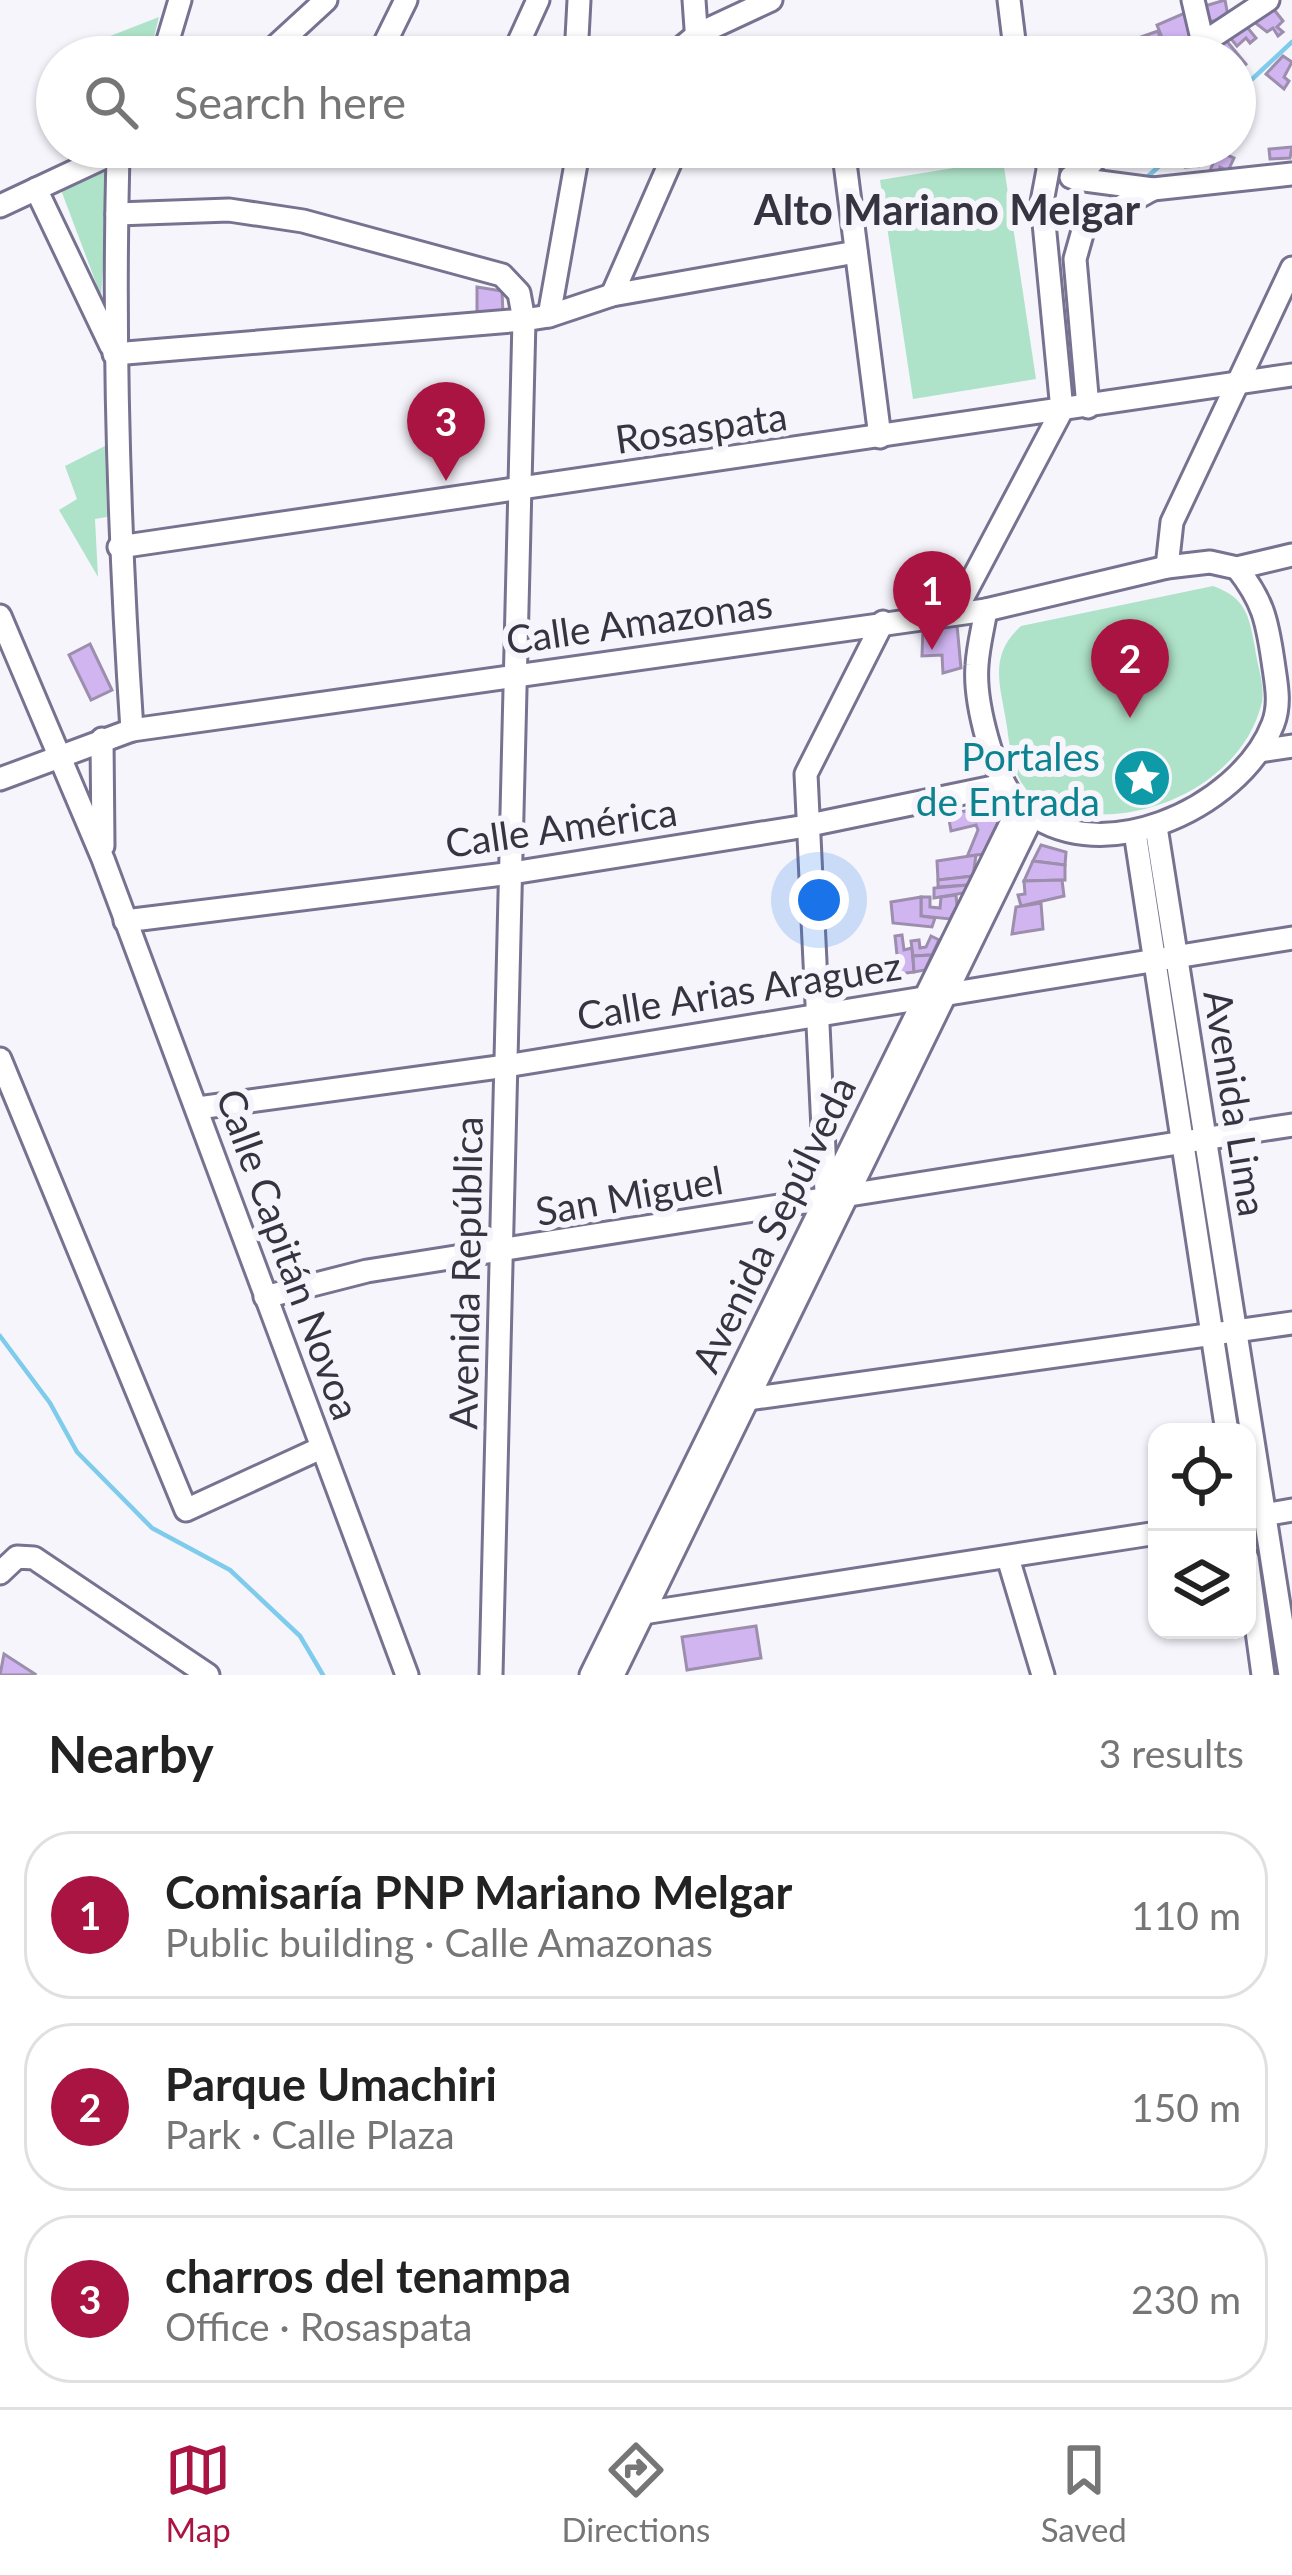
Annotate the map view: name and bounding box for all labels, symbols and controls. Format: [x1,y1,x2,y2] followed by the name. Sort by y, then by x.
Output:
[36,36,1256,168] search box
[78,69,144,135] icon: search
[174,75,406,129] text: Search here
[753,184,1141,234] district label: Alto Mariano Melgar
[407,382,485,481] pin: 3
[612,392,790,462] street label: Rosaspata
[893,551,971,650] pin: 1
[503,580,775,662] street label: Calle Amazonas
[1091,619,1169,718] pin: 2
[916,733,1100,824] place label: Portales de Entrada
[1111,747,1173,809] place icon: Portales de Entrada
[442,788,680,866] street label: Calle América
[789,870,849,930] your location
[574,942,904,1038] street label: Calle Arias Araguez
[1195,987,1277,1219] street label: Avenida Lima
[681,1069,865,1379] street label: Avenida Sepúlveda
[208,1083,370,1425] street label: Calle Capitán Novoa
[439,1116,491,1430] street label: Avenida República
[532,1156,726,1234] street label: San Miguel
[1148,1423,1256,1639] map controls
[1148,1423,1256,1531] button: locate
[1148,1531,1256,1639] button: layers
[48,1723,214,1784] text: Nearby
[1099,1730,1244,1776] text: 3 results
[165,1865,792,1919] text: Comisaría PNP Mariano Melgar
[79,1892,101,1938] text: 1
[1131,1892,1241,1938] text: 110 m
[165,1919,713,1965] text: Public building · Calle Amazonas
[165,2057,497,2111] text: Parque Umachiri
[79,2084,101,2130] text: 2
[1131,2084,1241,2130] text: 150 m
[165,2111,455,2157] text: Park · Calle Plaza
[165,2249,571,2303] text: charros del tenampa
[79,2276,101,2322] text: 3
[1131,2276,1241,2322] text: 230 m
[165,2303,472,2349] text: Office · Rosaspata
[165,2437,231,2549] tab: Map
[561,2437,710,2549] tab: Directions
[1041,2437,1127,2549] tab: Saved

